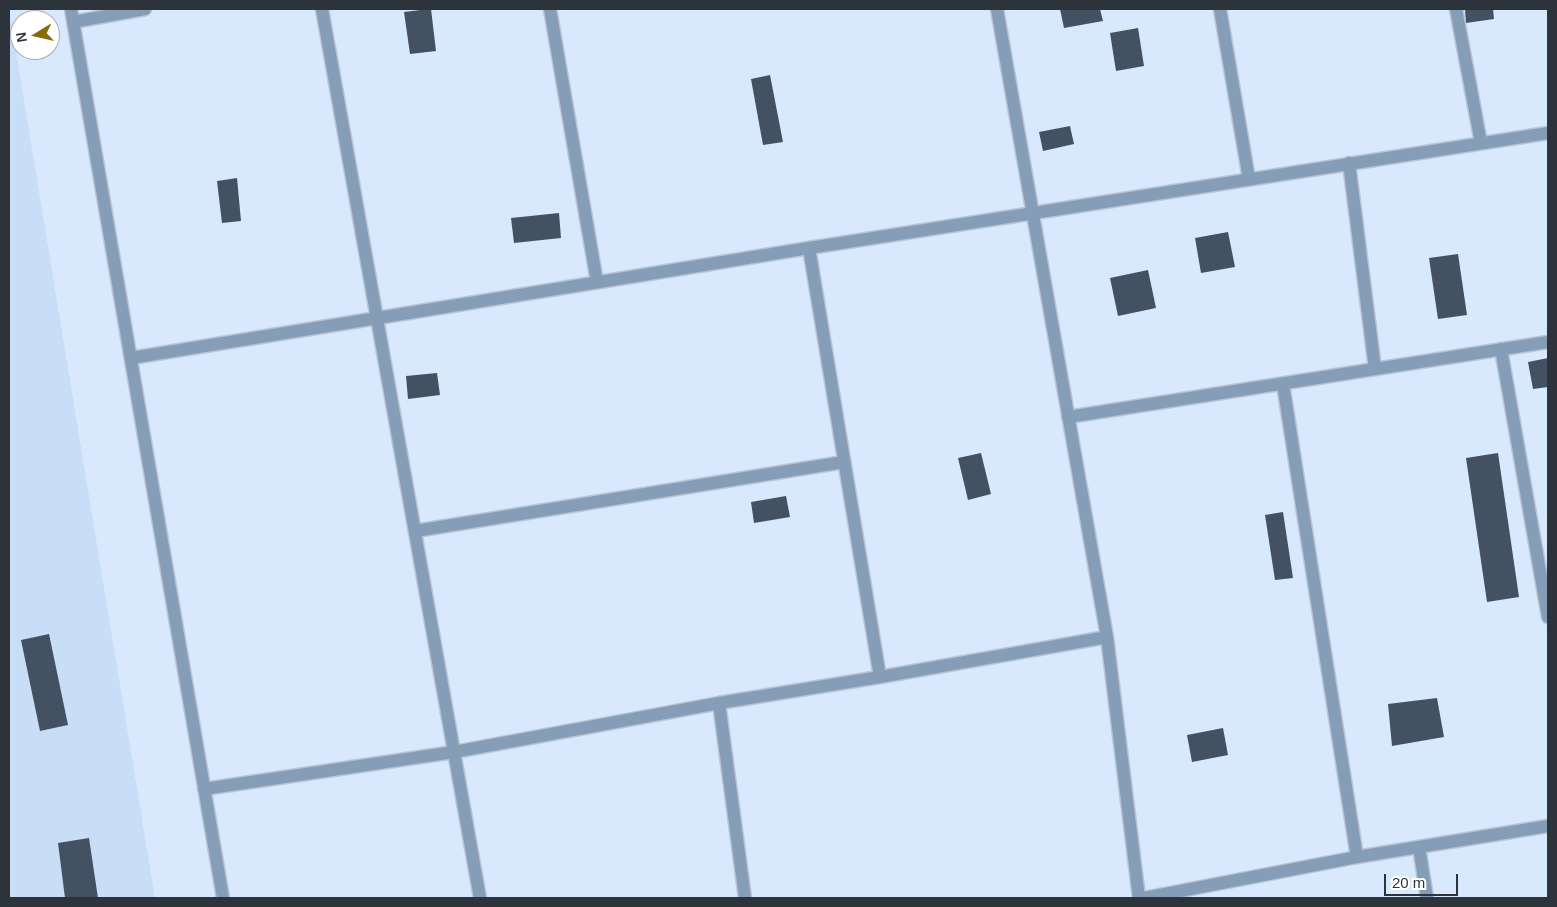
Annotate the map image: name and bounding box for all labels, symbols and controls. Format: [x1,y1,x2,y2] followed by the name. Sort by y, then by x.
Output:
[10,10,60,60] north arrow
[12,31,30,43] text: N
[1387,864,1461,896] scale bar
[1392,874,1425,891] text: 20 m

